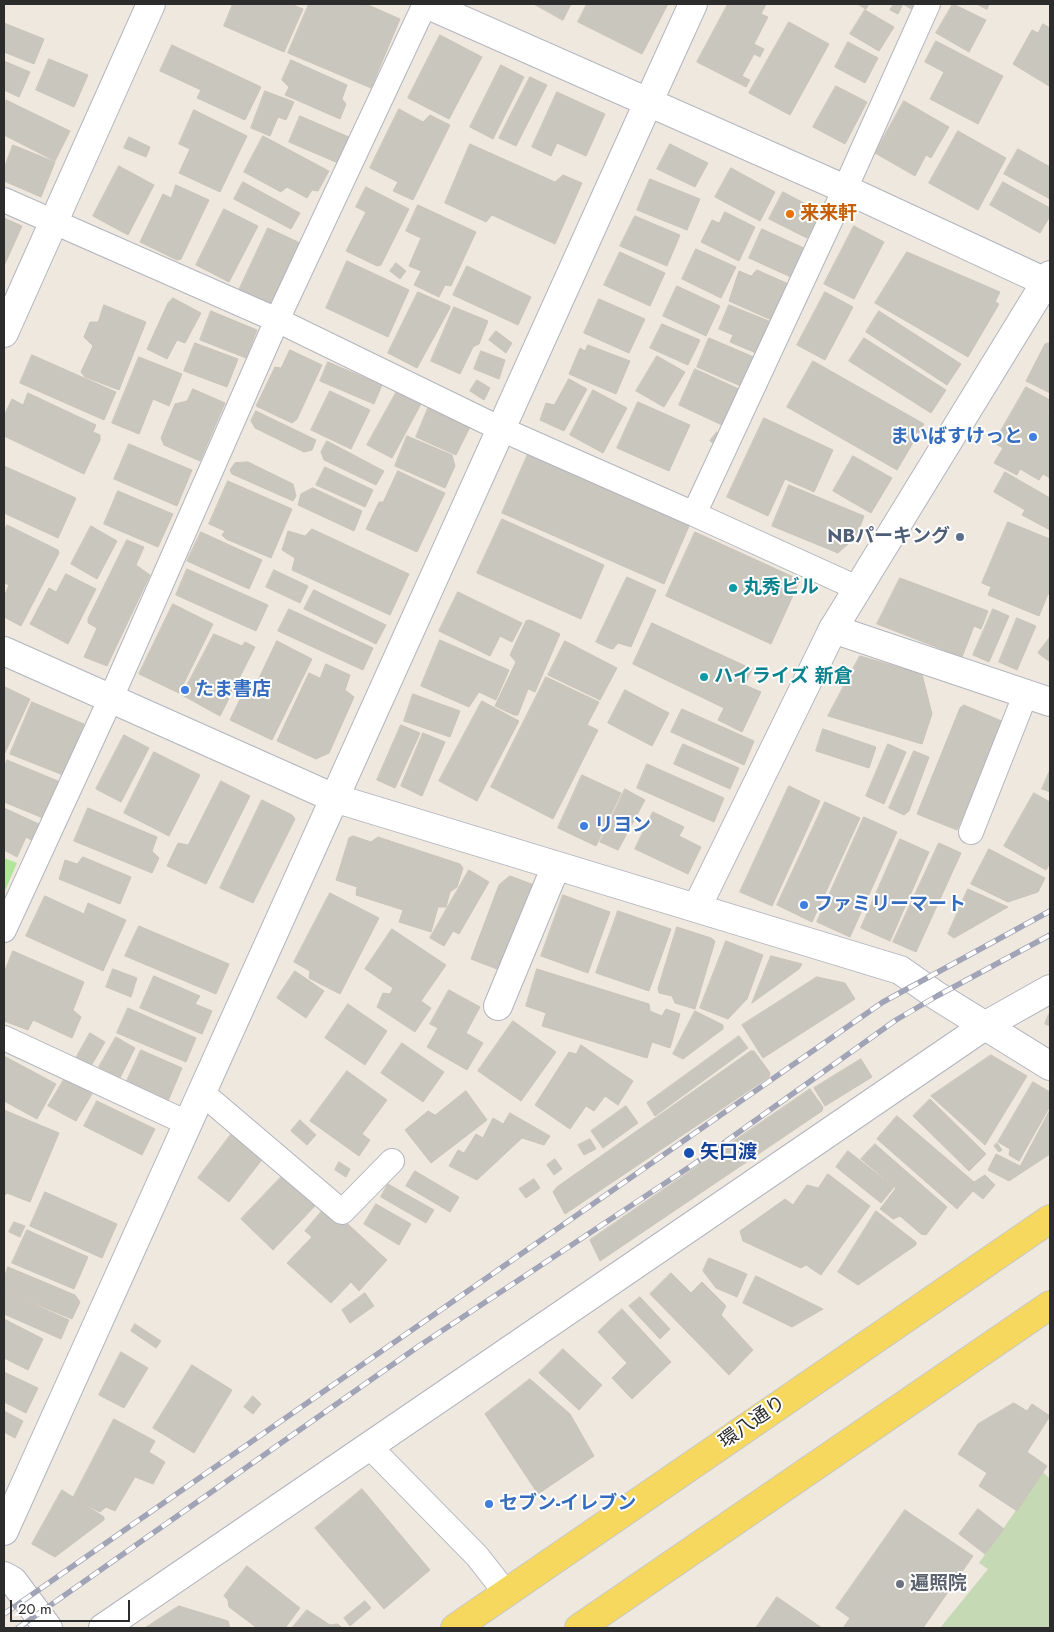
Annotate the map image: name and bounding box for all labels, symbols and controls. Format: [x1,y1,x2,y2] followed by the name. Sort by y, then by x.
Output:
[800,203,857,225] place label: 来来軒
[784,208,796,220] marker: 来来軒
[890,426,1023,448] place label: まいばすけっと
[1027,431,1039,443] marker: まいばすけっと
[827,526,950,548] place label: NBパーキング
[954,531,966,543] marker: NBパーキング
[743,577,819,599] place label: 丸秀ビル
[727,582,739,594] marker: 丸秀ビル
[714,666,853,688] place label: ハイライズ 新倉
[698,671,710,683] marker: ハイライズ 新倉
[195,679,271,701] place label: たま書店
[179,684,191,696] marker: たま書店
[594,815,651,837] place label: リヨン
[578,820,590,832] marker: リヨン
[814,894,966,916] place label: ファミリーマート
[798,899,810,911] marker: ファミリーマート
[700,1142,757,1164] place label: 矢口渡
[682,1146,696,1160] marker: 矢口渡
[715,1392,791,1454] street label: 環八通り
[499,1493,636,1515] place label: セブン-イレブン
[483,1498,495,1510] marker: セブン-イレブン
[910,1573,967,1595] place label: 遍照院
[894,1578,906,1590] marker: 遍照院
[12,1590,132,1622] scale bar
[18,1598,52,1620] text: 20 m

